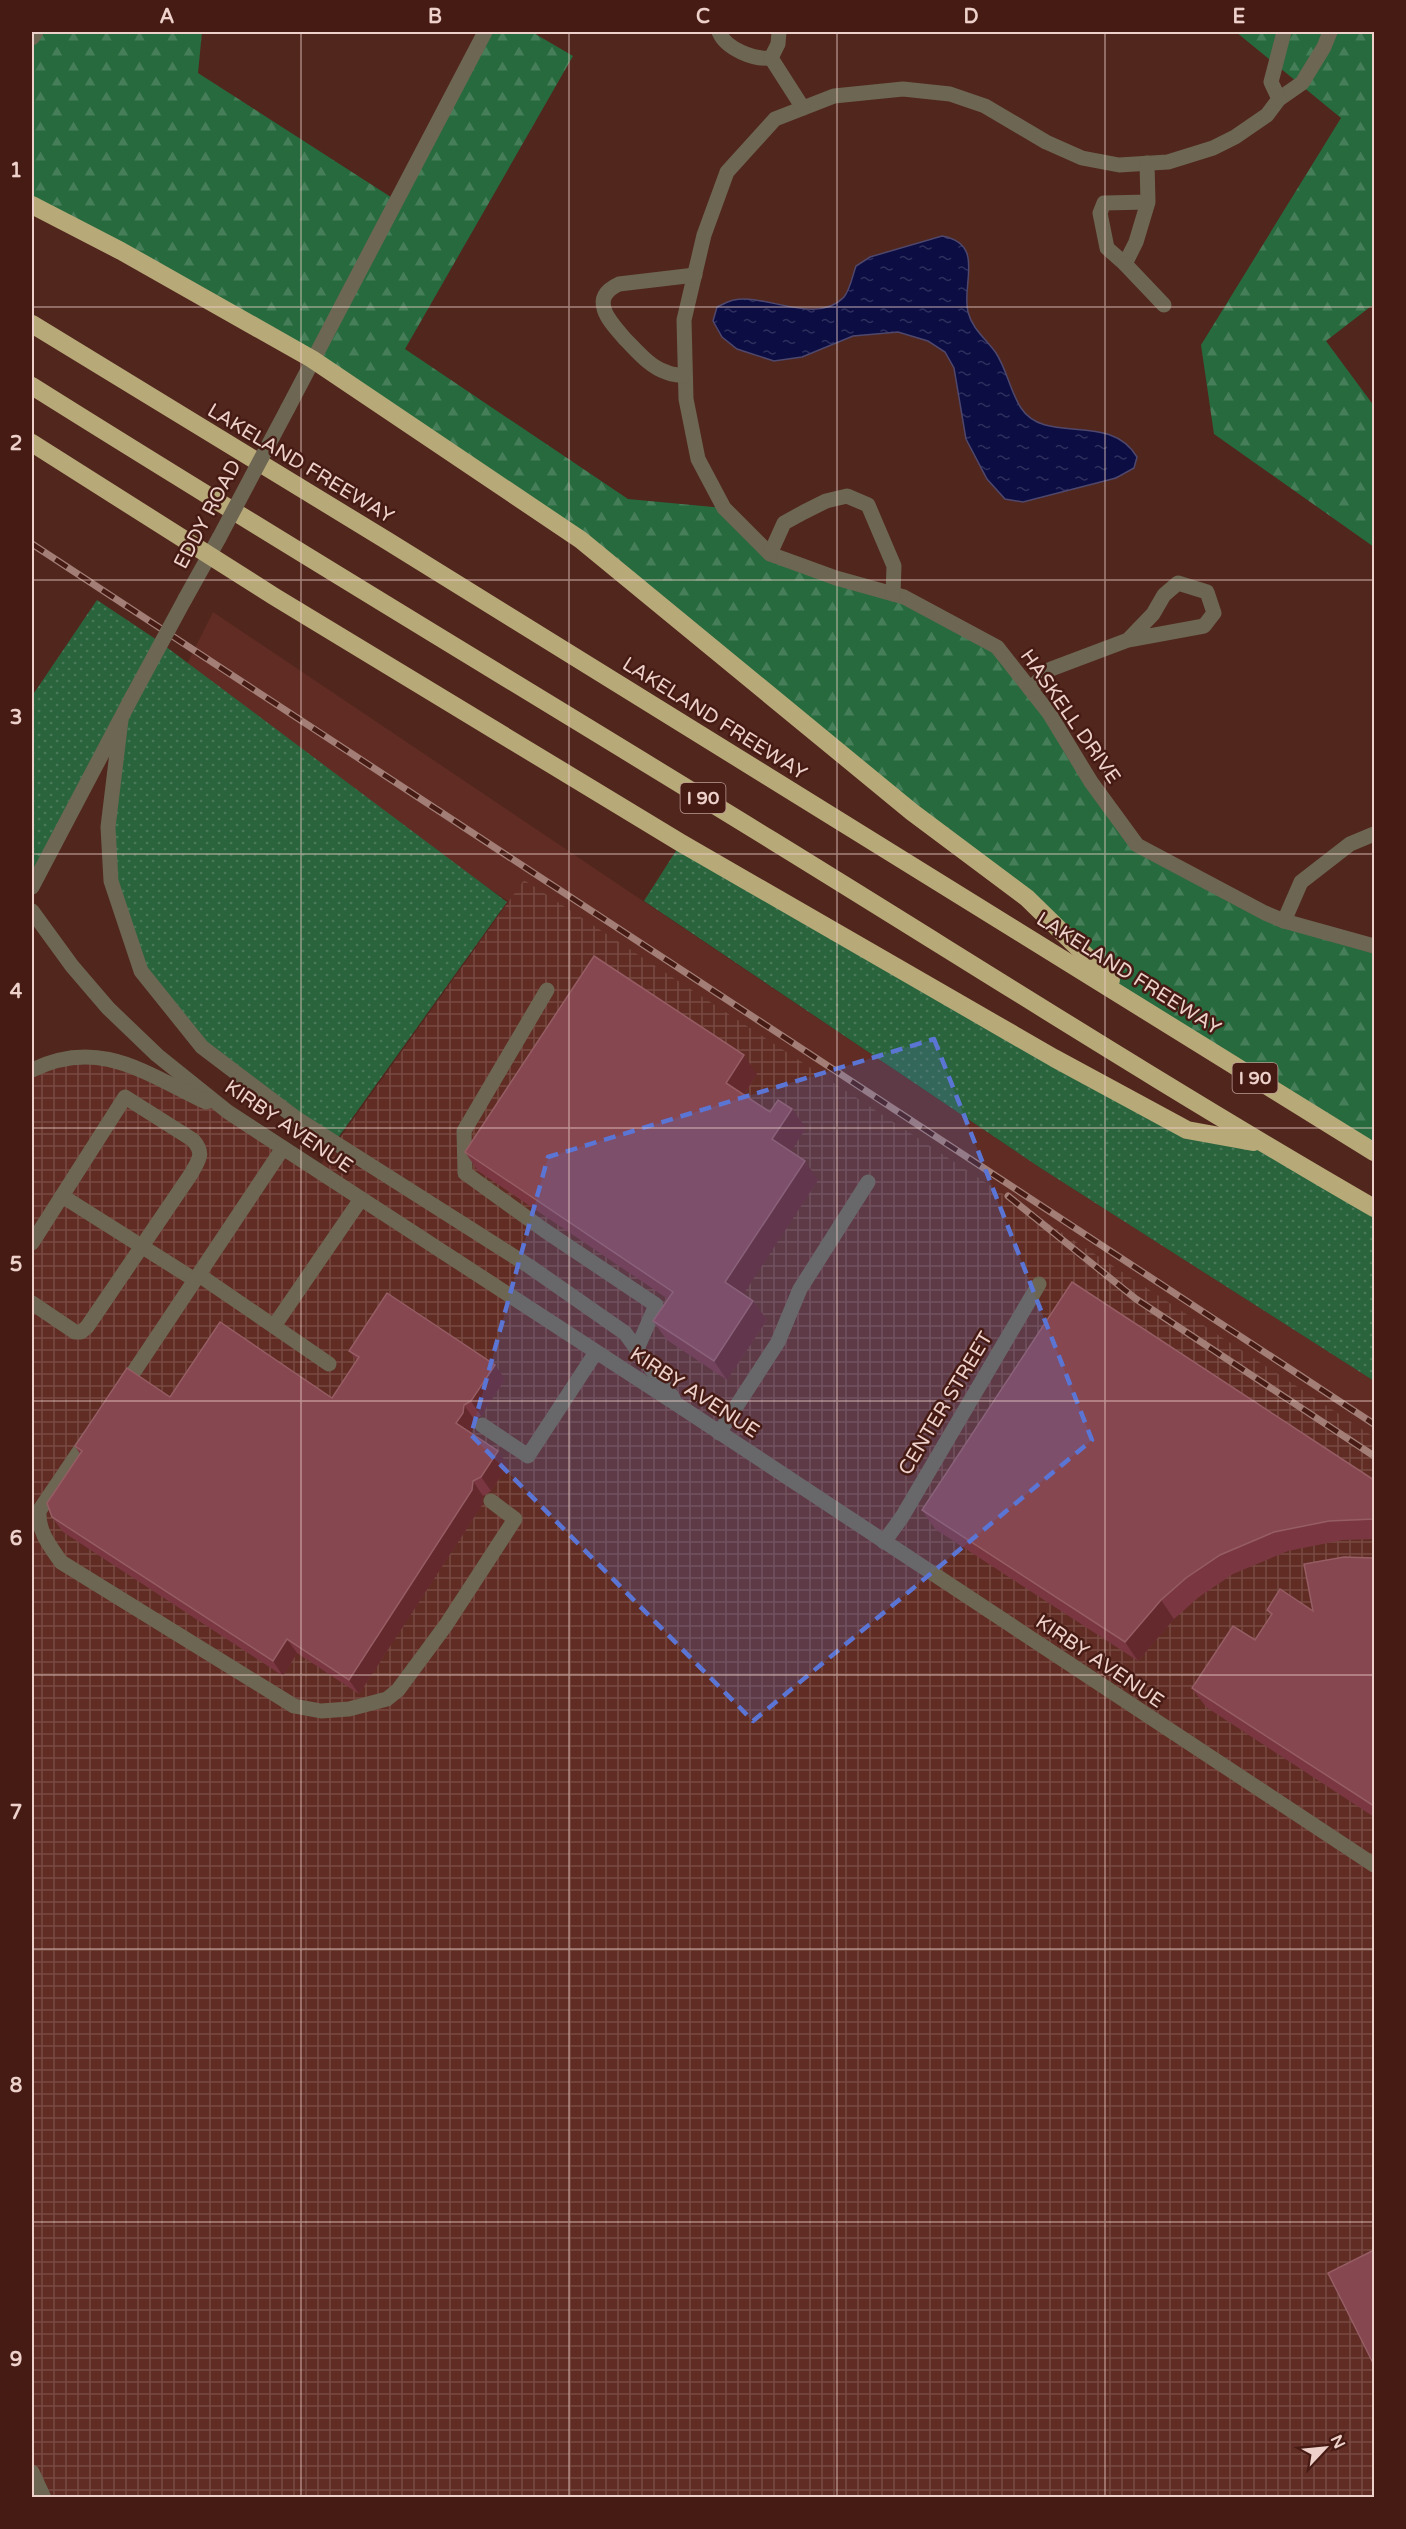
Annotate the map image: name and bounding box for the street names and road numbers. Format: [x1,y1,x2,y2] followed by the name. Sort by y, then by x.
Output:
[203,399,398,529] street label: LAKELAND FREEWAY
[169,456,247,573] street label: EDDY ROAD
[1015,645,1125,788] street label: HASKELL DRIVE
[618,652,811,786] street label: LAKELAND FREEWAY
[680,783,726,813] road number: I 90
[1032,907,1225,1041] street label: LAKELAND FREEWAY
[1232,1063,1278,1093] road number: I 90
[220,1075,357,1179] street label: KIRBY AVENUE
[894,1328,998,1479] street label: CENTER STREET
[625,1342,764,1444] street label: KIRBY AVENUE
[1031,1610,1168,1714] street label: KIRBY AVENUE

